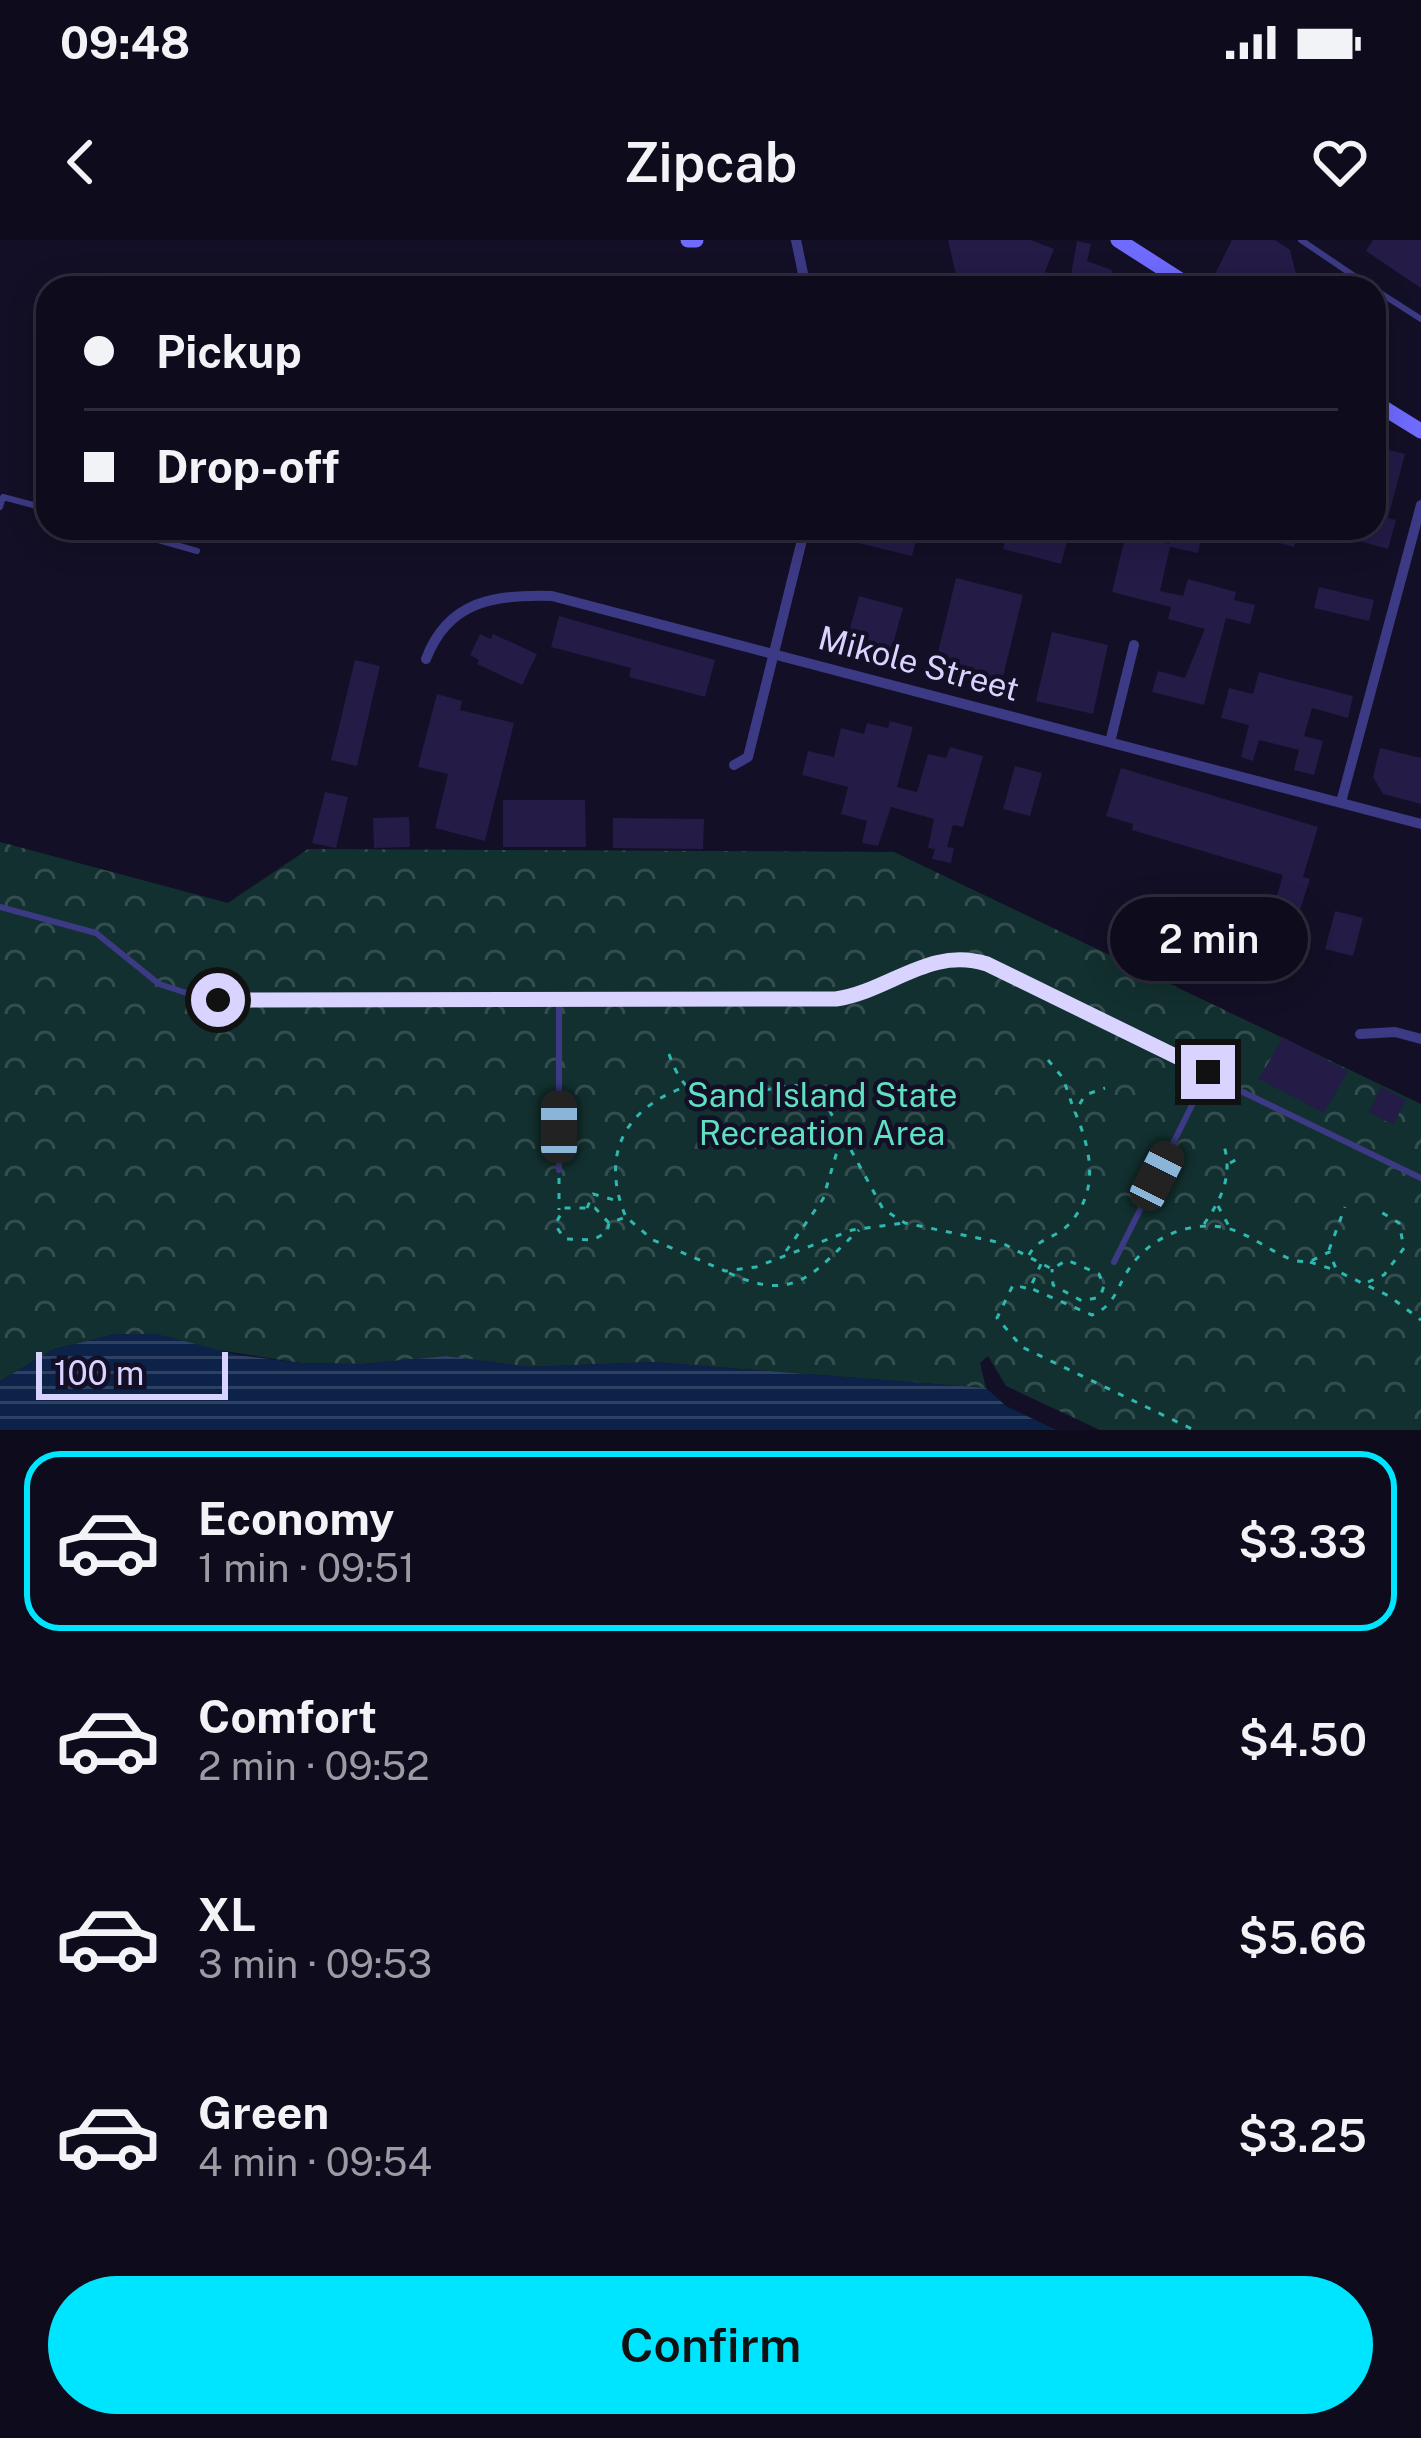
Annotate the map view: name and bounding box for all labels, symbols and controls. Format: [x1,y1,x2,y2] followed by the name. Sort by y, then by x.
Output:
[60,16,190,69] text: 09:48
[48,129,114,195] icon: back
[1307,129,1373,195] icon: heart
[624,131,797,194] text: Zipcab
[156,325,302,378] text: Pickup
[156,440,339,493] text: Drop-off
[815,618,1023,708] street label: Mikole Street
[1109,898,1307,982] callout: 2 min
[1159,916,1259,962] text: 2 min
[191,973,245,1027] route start
[1181,1045,1235,1099] route end
[687,1076,957,1152] park label: Sand Island State Recreation Area
[541,1091,577,1163] car
[1125,1136,1189,1216] car
[36,1346,228,1399] scale bar
[54,1354,144,1392] text: 100 m
[54,1487,162,1595] icon: car
[198,1492,394,1545] text: Economy
[1238,1515,1367,1568] text: $3.33
[198,1545,415,1591] text: 1 min · 09:51
[54,1685,162,1793] icon: car
[198,1690,377,1743] text: Comfort
[1239,1713,1367,1766] text: $4.50
[198,1743,430,1789] text: 2 min · 09:52
[54,1883,162,1991] icon: car
[198,1888,256,1941] text: XL
[1238,1911,1367,1964] text: $5.66
[198,1941,432,1987] text: 3 min · 09:53
[54,2081,162,2189] icon: car
[198,2086,329,2139] text: Green
[1238,2109,1367,2162] text: $3.25
[198,2139,432,2185] text: 4 min · 09:54
[48,2276,1373,2414] button: Confirm

